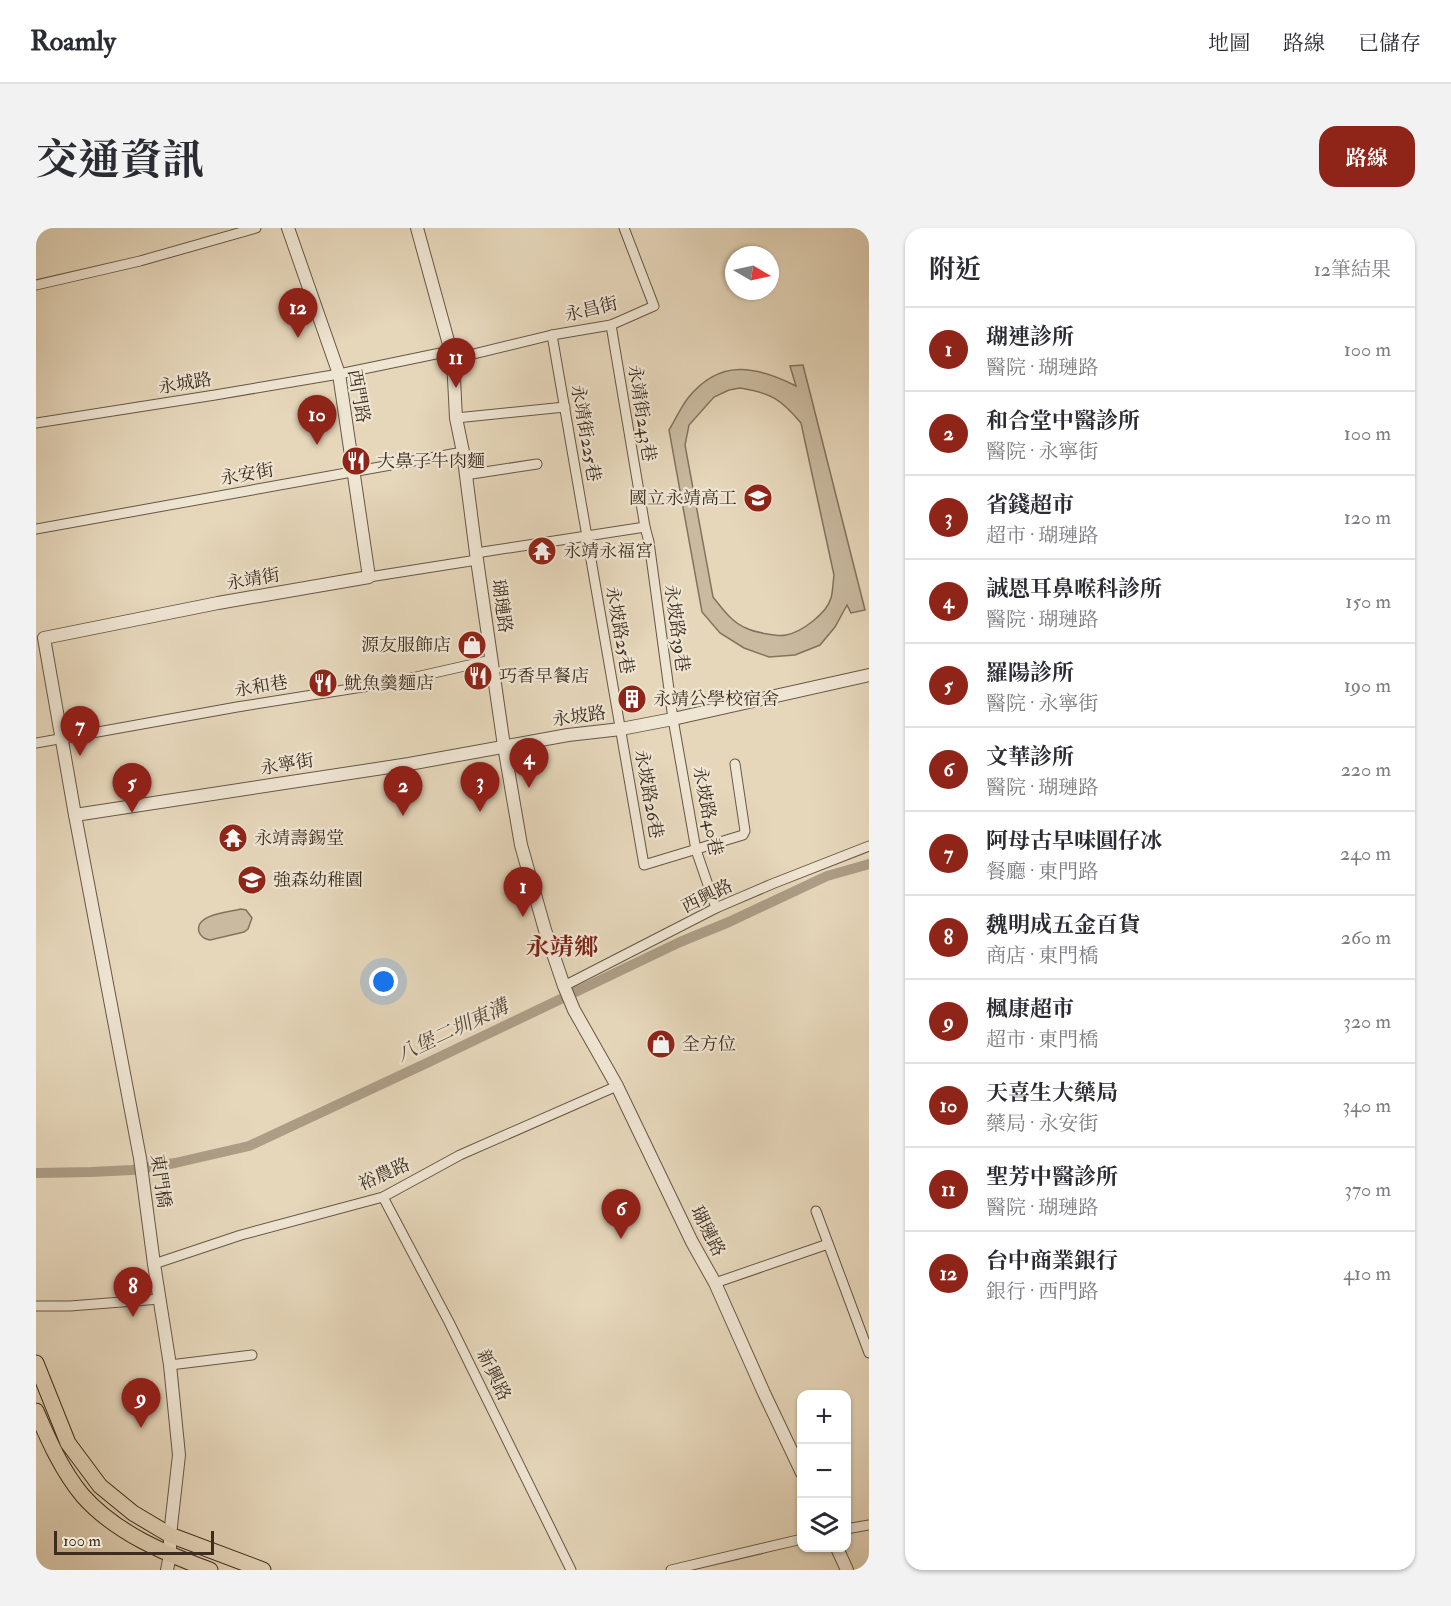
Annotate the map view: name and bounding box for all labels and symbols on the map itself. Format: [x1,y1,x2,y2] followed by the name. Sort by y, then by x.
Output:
[725,246,779,300] north arrow
[278,288,318,338] pin: 12
[562,292,620,327] street label: 永昌街
[436,338,476,388] pin: 11
[623,363,661,463] street label: 永靖街243巷
[157,368,214,399] street label: 永城路
[342,368,375,425] street label: 西門路
[566,383,605,483] street label: 永靖街225巷
[298,396,336,445] pin: 10
[340,445,372,477] restaurant icon: 大鼻子牛肉麵
[377,450,485,473] place label: 大鼻子牛肉麵
[219,458,276,491] street label: 永安街
[742,482,774,514] school or university icon: 國立永靖高工
[629,487,737,510] place label: 國立永靖高工
[526,535,558,567] temple icon: 永靖永福宮
[563,540,653,563] place label: 永靖永福宮
[225,563,282,596] street label: 永靖街
[486,578,517,634] street label: 瑚璉路
[659,583,694,673] street label: 永坡路39巷
[600,584,639,676] street label: 永坡路25巷
[456,629,488,661] shop icon: 源友服飾店
[361,634,451,657] place label: 源友服飾店
[462,660,494,692] restaurant icon: 巧香早餐店
[499,665,589,688] place label: 巧香早餐店
[307,667,339,699] restaurant icon: 魷魚羹麵店
[233,671,290,702] street label: 永和巷
[344,672,434,695] place label: 魷魚羹麵店
[616,683,648,715] building icon: 永靖公學校宿舍
[653,688,779,711] place label: 永靖公學校宿舍
[551,701,607,732] street label: 永坡路
[60,706,99,756] pin: 7
[510,738,548,788] pin: 4
[629,748,668,841] street label: 永坡路26巷
[259,749,316,780] street label: 永寧街
[460,762,500,812] pin: 3
[112,764,152,813] pin: 5
[688,764,727,858] street label: 永坡路40巷
[384,766,422,816] pin: 2
[217,822,249,854] temple icon: 永靖壽錫堂
[254,827,344,850] place label: 永靖壽錫堂
[236,864,268,896] school or university icon: 強森幼稚園
[504,868,542,917] pin: 1
[273,869,363,892] place label: 強森幼稚園
[678,874,737,919] street label: 西興路
[526,932,598,963] district label: 永靖鄉
[369,967,398,996] your location
[393,992,515,1067] water label: 八堡二圳東溝
[645,1028,677,1060] shop icon: 全方位
[682,1033,736,1056] place label: 全方位
[145,1153,176,1209] street label: 東門橋
[355,1153,414,1196] street label: 裕農路
[602,1190,640,1239] pin: 6
[685,1202,730,1261] street label: 瑚璉路
[114,1268,152,1317] pin: 8
[471,1346,516,1405] street label: 新興路
[122,1378,160,1428] pin: 9
[54,1528,214,1556] scale bar

